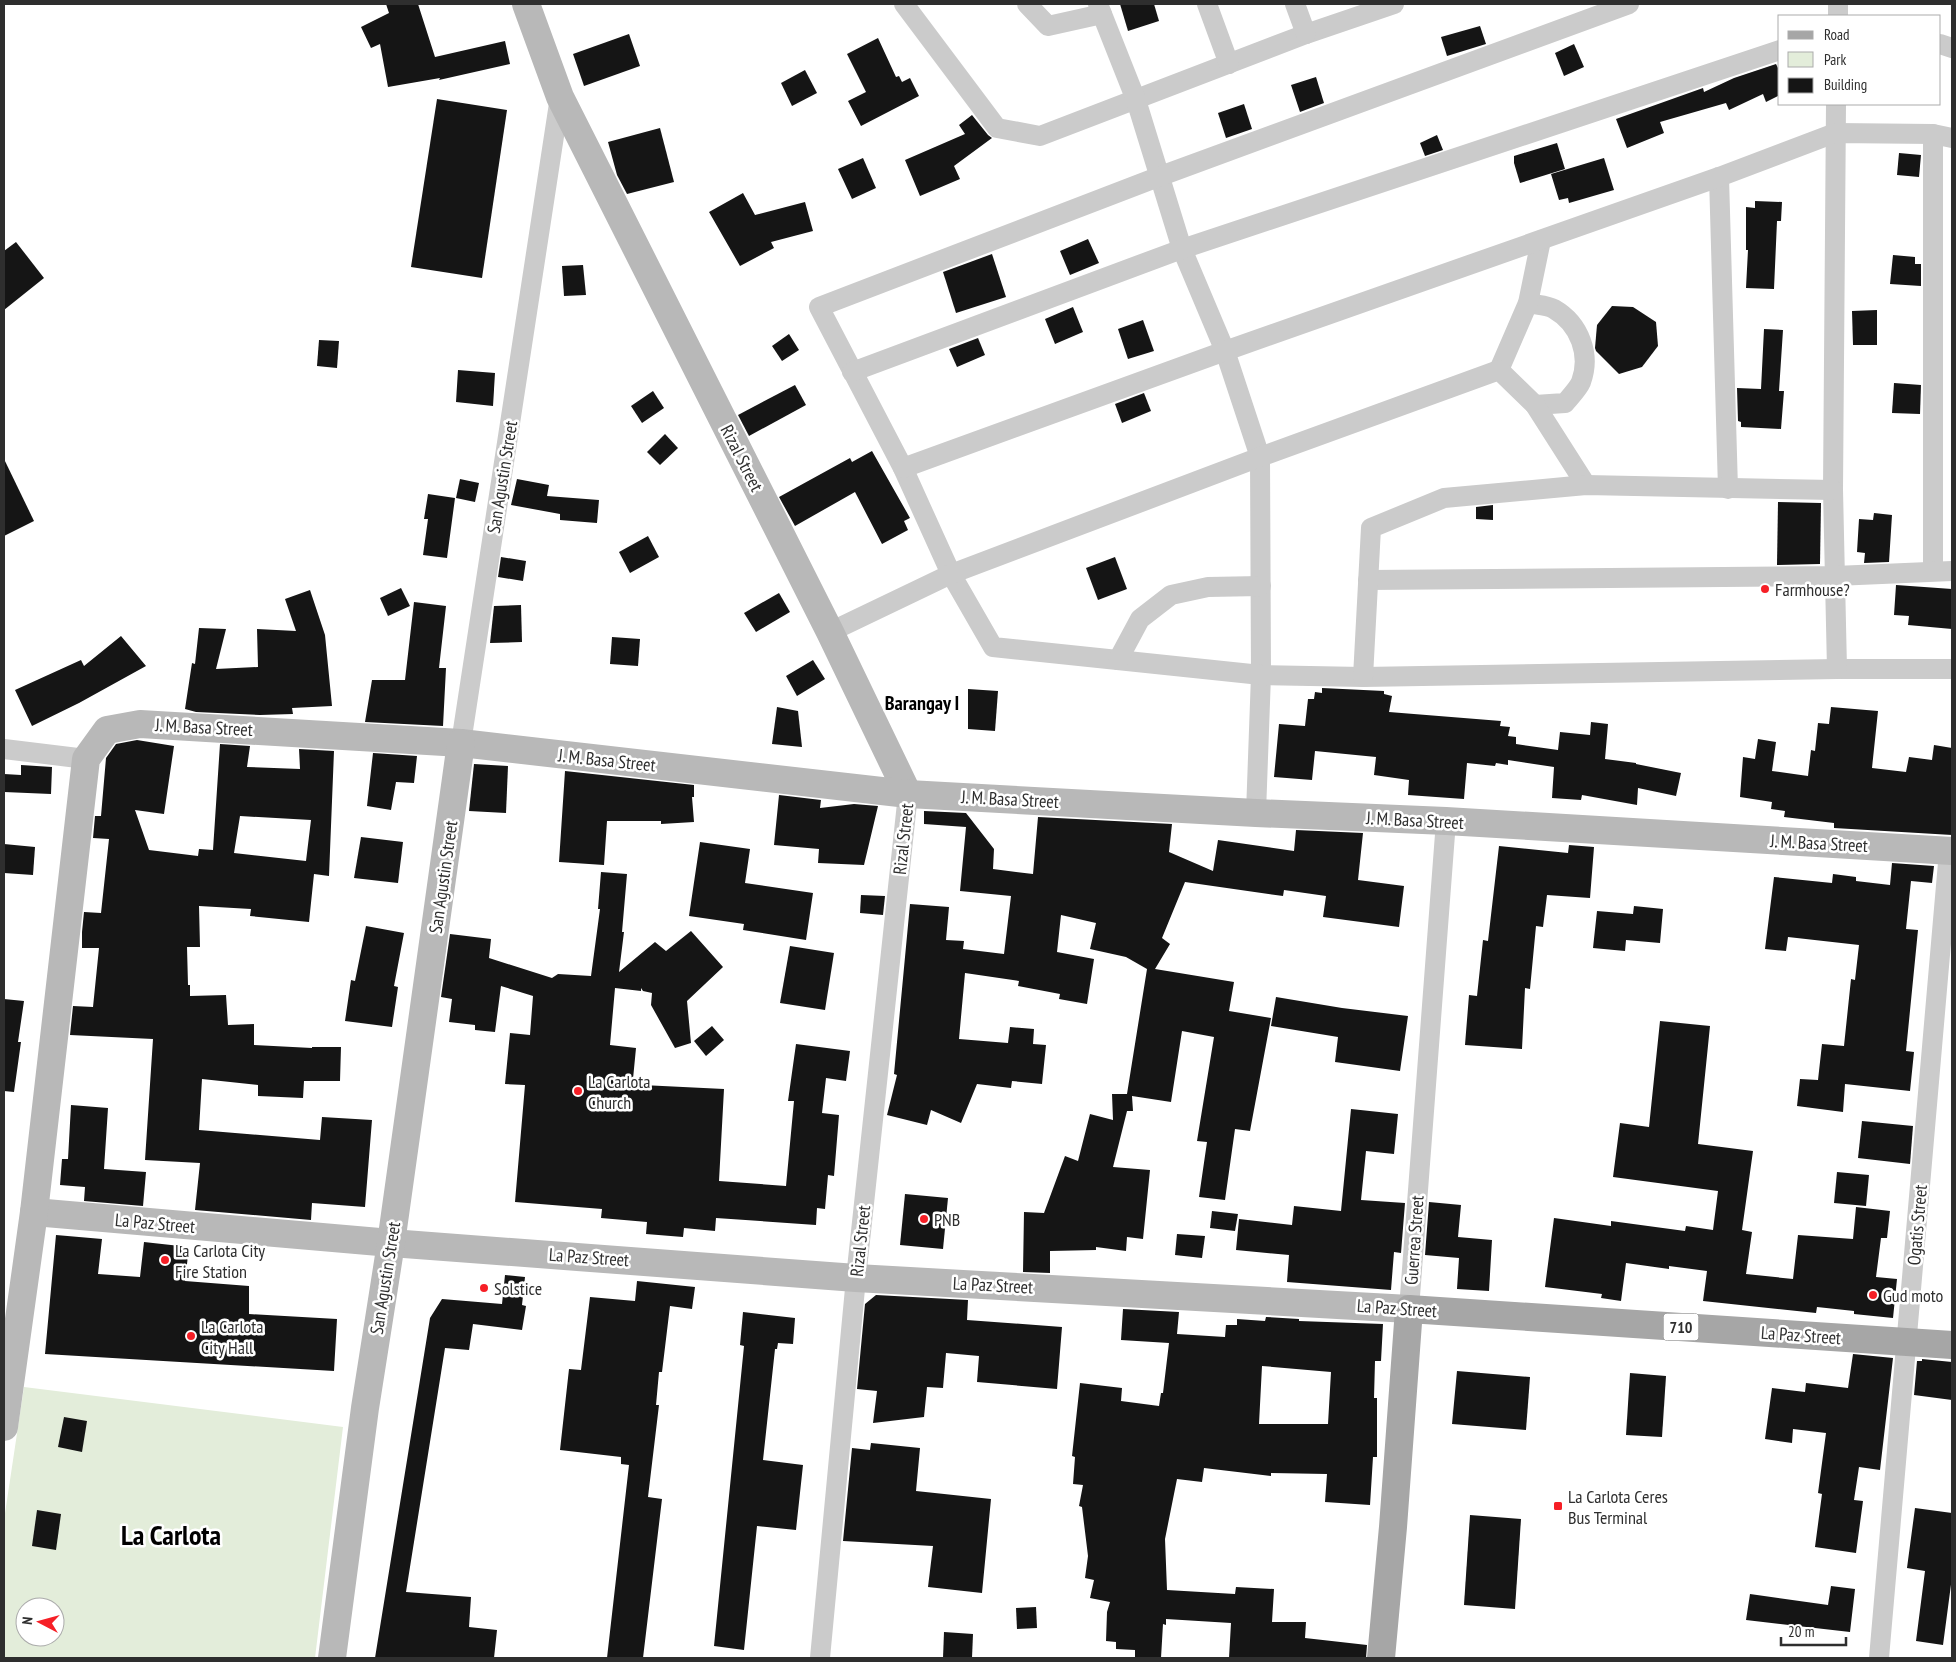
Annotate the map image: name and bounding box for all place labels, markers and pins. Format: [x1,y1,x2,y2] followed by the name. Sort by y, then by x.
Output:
[1775,578,1850,601] place label: Farmhouse?
[1759,583,1771,595] marker: Farmhouse?
[588,1070,651,1114] place label: La Carlota Church
[572,1085,584,1097] marker: La Carlota Church
[934,1208,960,1231] place label: PNB
[918,1213,930,1225] marker: PNB
[175,1239,265,1283] place label: La Carlota City Fire Station
[159,1254,171,1266] marker: La Carlota City Fire Station
[494,1277,542,1300] place label: Solstice
[478,1282,490,1294] marker: Solstice
[1883,1284,1944,1307] place label: Gud moto
[1867,1289,1879,1301] marker: Gud moto
[201,1315,264,1359] place label: La Carlota City Hall
[185,1330,197,1342] marker: La Carlota City Hall
[1568,1485,1668,1529] place label: La Carlota Ceres Bus Terminal
[1552,1500,1564,1512] marker: La Carlota Ceres Bus Terminal

